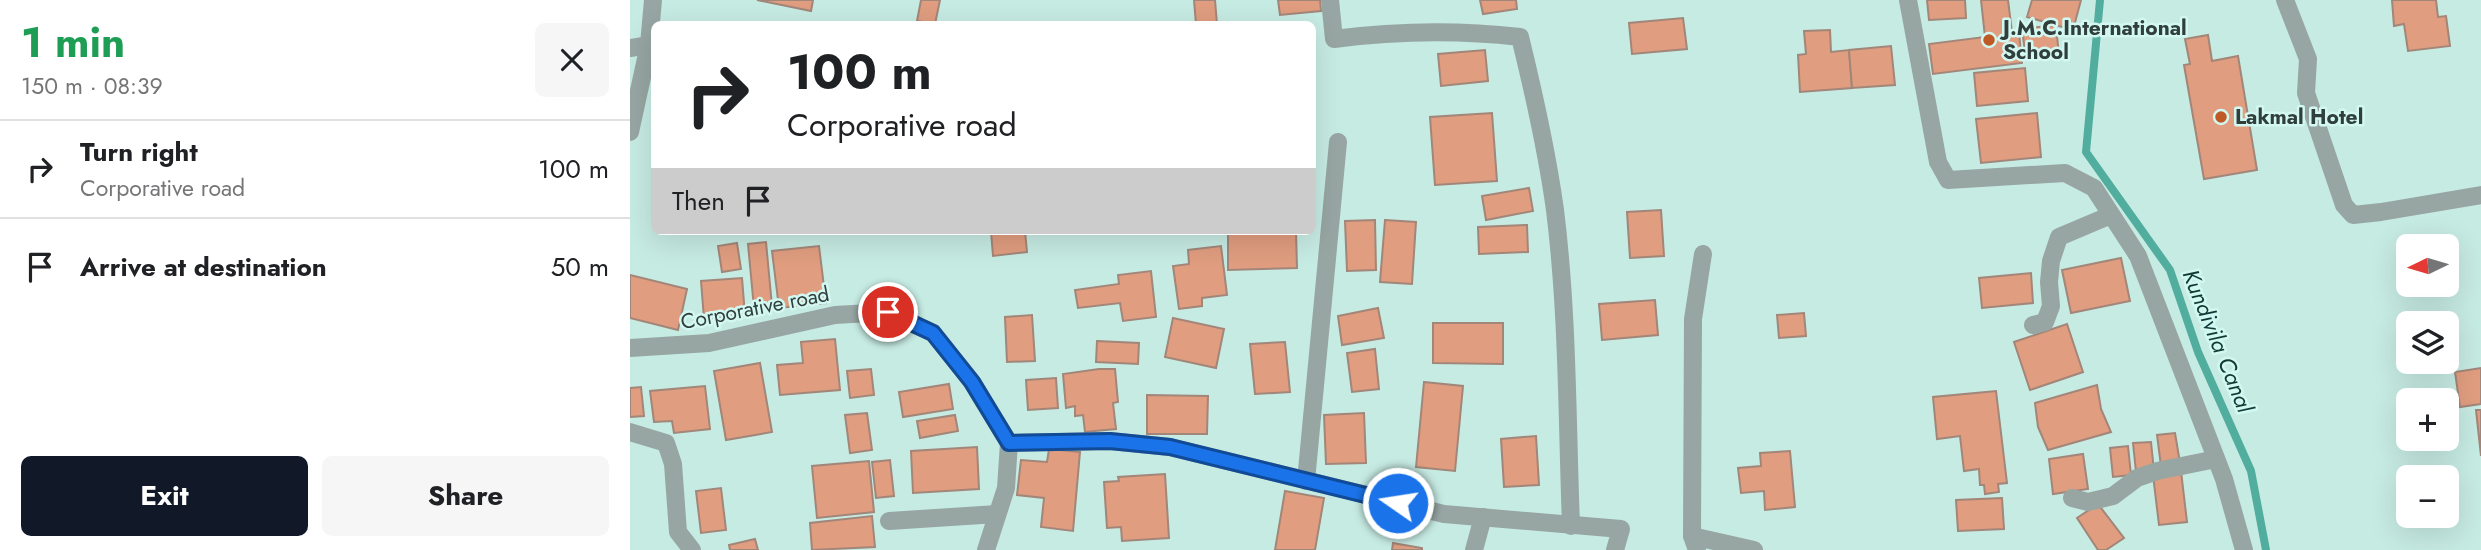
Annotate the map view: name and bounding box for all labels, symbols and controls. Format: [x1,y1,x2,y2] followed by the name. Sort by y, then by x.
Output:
[21,12,125,73] text: 1 min
[1999,13,2187,67] place label: J.M.C.International School
[535,23,609,97] button: close
[1981,32,1997,48] marker: J.M.C.International School
[787,37,932,107] text: 100 m
[672,49,763,140] icon: right
[21,69,163,103] text: 150 m · 08:39
[787,102,1017,148] text: Corporative road
[2235,102,2363,132] place label: Lakmal Hotel
[2213,109,2229,125] marker: Lakmal Hotel
[80,133,198,171] text: Turn right
[21,150,59,188] icon: right
[538,150,609,188] text: 100 m
[80,171,245,205] text: Corporative road
[672,182,725,220] text: Then
[739,182,777,220] icon: arrive
[2396,234,2459,298] north arrow
[2396,234,2459,528] map controls
[21,248,59,286] icon: arrive
[80,248,327,286] text: Arrive at destination
[551,248,609,286] text: 50 m
[2174,264,2263,419] water label: Kundivila Canal
[678,279,832,337] street label: Corporative road
[858,282,918,342] pin
[869,293,907,331] icon: arrive
[2396,311,2459,374] button: layers
[2396,388,2459,451] button: +
[21,456,308,536] button: Exit
[322,456,609,536] button: Share
[2396,465,2459,528] button: −
[1361,466,1435,540] position arrow

